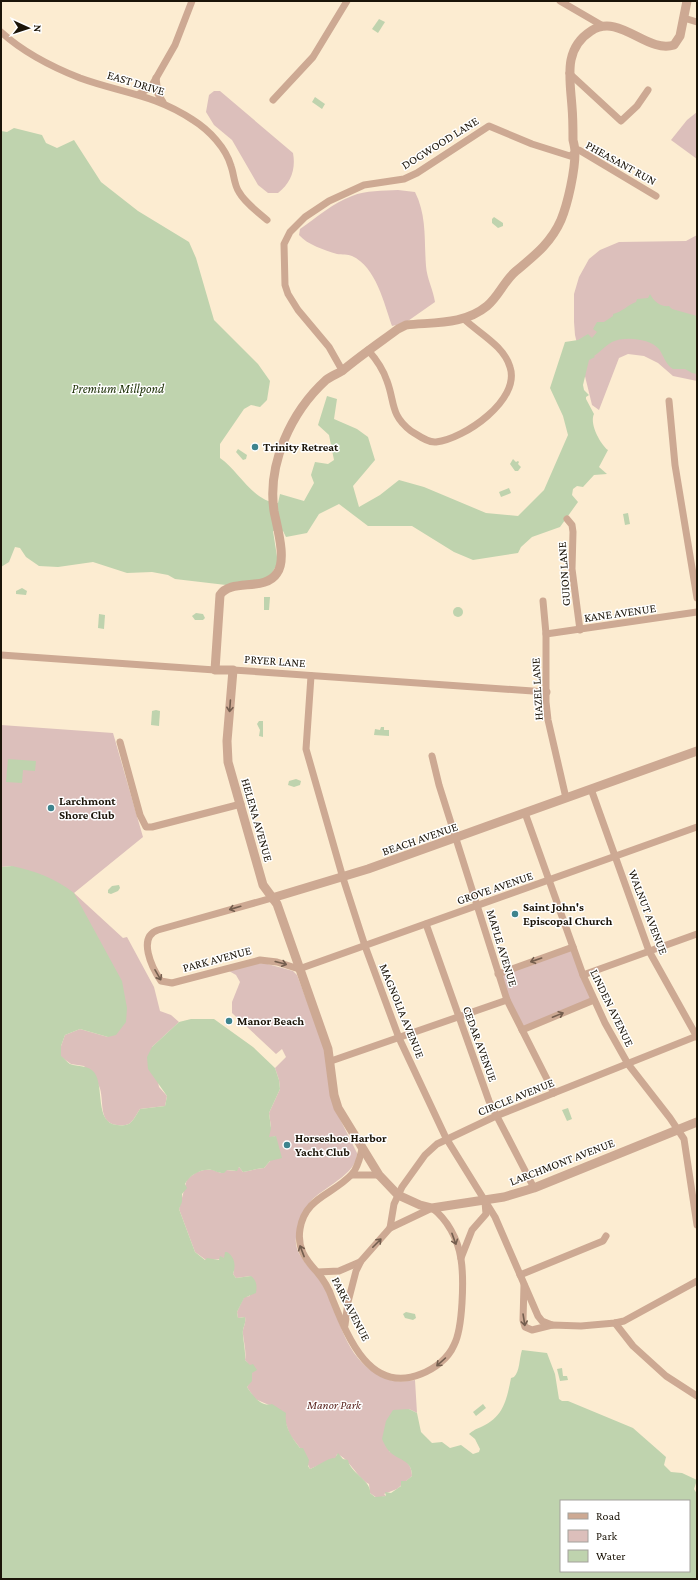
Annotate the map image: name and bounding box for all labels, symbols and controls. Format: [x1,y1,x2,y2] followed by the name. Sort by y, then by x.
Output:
[8,8,48,48] north arrow
[32,24,44,33] text: N
[106,68,167,98] street label: EAST DRIVE
[399,113,481,172] street label: DOGWOOD LANE
[583,138,659,188] street label: PHEASANT RUN
[72,381,165,396] water label: Premium Millpond
[263,440,339,454] place label: Trinity Retreat
[250,442,260,452] marker: Trinity Retreat
[555,541,573,607] street label: GUION LANE
[583,601,657,625] street label: KANE AVENUE
[244,652,307,670] street label: PRYER LANE
[528,657,546,721] street label: HAZEL LANE
[227,699,234,712] one-way arrow
[238,777,276,864] street label: HELENA AVENUE
[59,794,116,822] place label: Larchmont Shore Club
[46,803,56,813] marker: Larchmont Shore Club
[380,819,460,859] street label: BEACH AVENUE
[625,867,671,957] street label: WALNUT AVENUE
[455,868,535,908] street label: GROVE AVENUE
[523,900,612,928] place label: Saint John's Episcopal Church
[229,905,242,912] one-way arrow
[484,908,520,989] street label: MAPLE AVENUE
[510,909,520,919] marker: Saint John's Episcopal Church
[181,943,253,975] street label: PARK AVENUE
[531,957,543,965] one-way arrow
[274,960,287,967] one-way arrow
[377,962,428,1061] street label: MAGNOLIA AVENUE
[587,967,637,1049] street label: LINDEN AVENUE
[155,969,162,981] one-way arrow
[460,1004,500,1084] street label: CEDAR AVENUE
[552,1011,564,1019] one-way arrow
[237,1014,304,1028] place label: Manor Beach
[224,1016,234,1026] marker: Manor Beach
[476,1075,557,1119] street label: CIRCLE AVENUE
[295,1131,387,1159] place label: Horseshoe Harbor Yacht Club
[508,1135,617,1188] street label: LARCHMONT AVENUE
[282,1140,292,1150] marker: Horseshoe Harbor Yacht Club
[450,1232,458,1244] one-way arrow
[372,1238,382,1248] one-way arrow
[298,1244,305,1257] one-way arrow
[329,1274,373,1344] street label: PARK AVENUE
[520,1313,528,1326] one-way arrow
[436,1357,446,1366] one-way arrow
[306,1398,362,1412] park label: Manor Park
[560,1500,690,1572] legend
[596,1509,621,1523] text: Road
[596,1529,618,1543] text: Park
[596,1549,626,1563] text: Water

